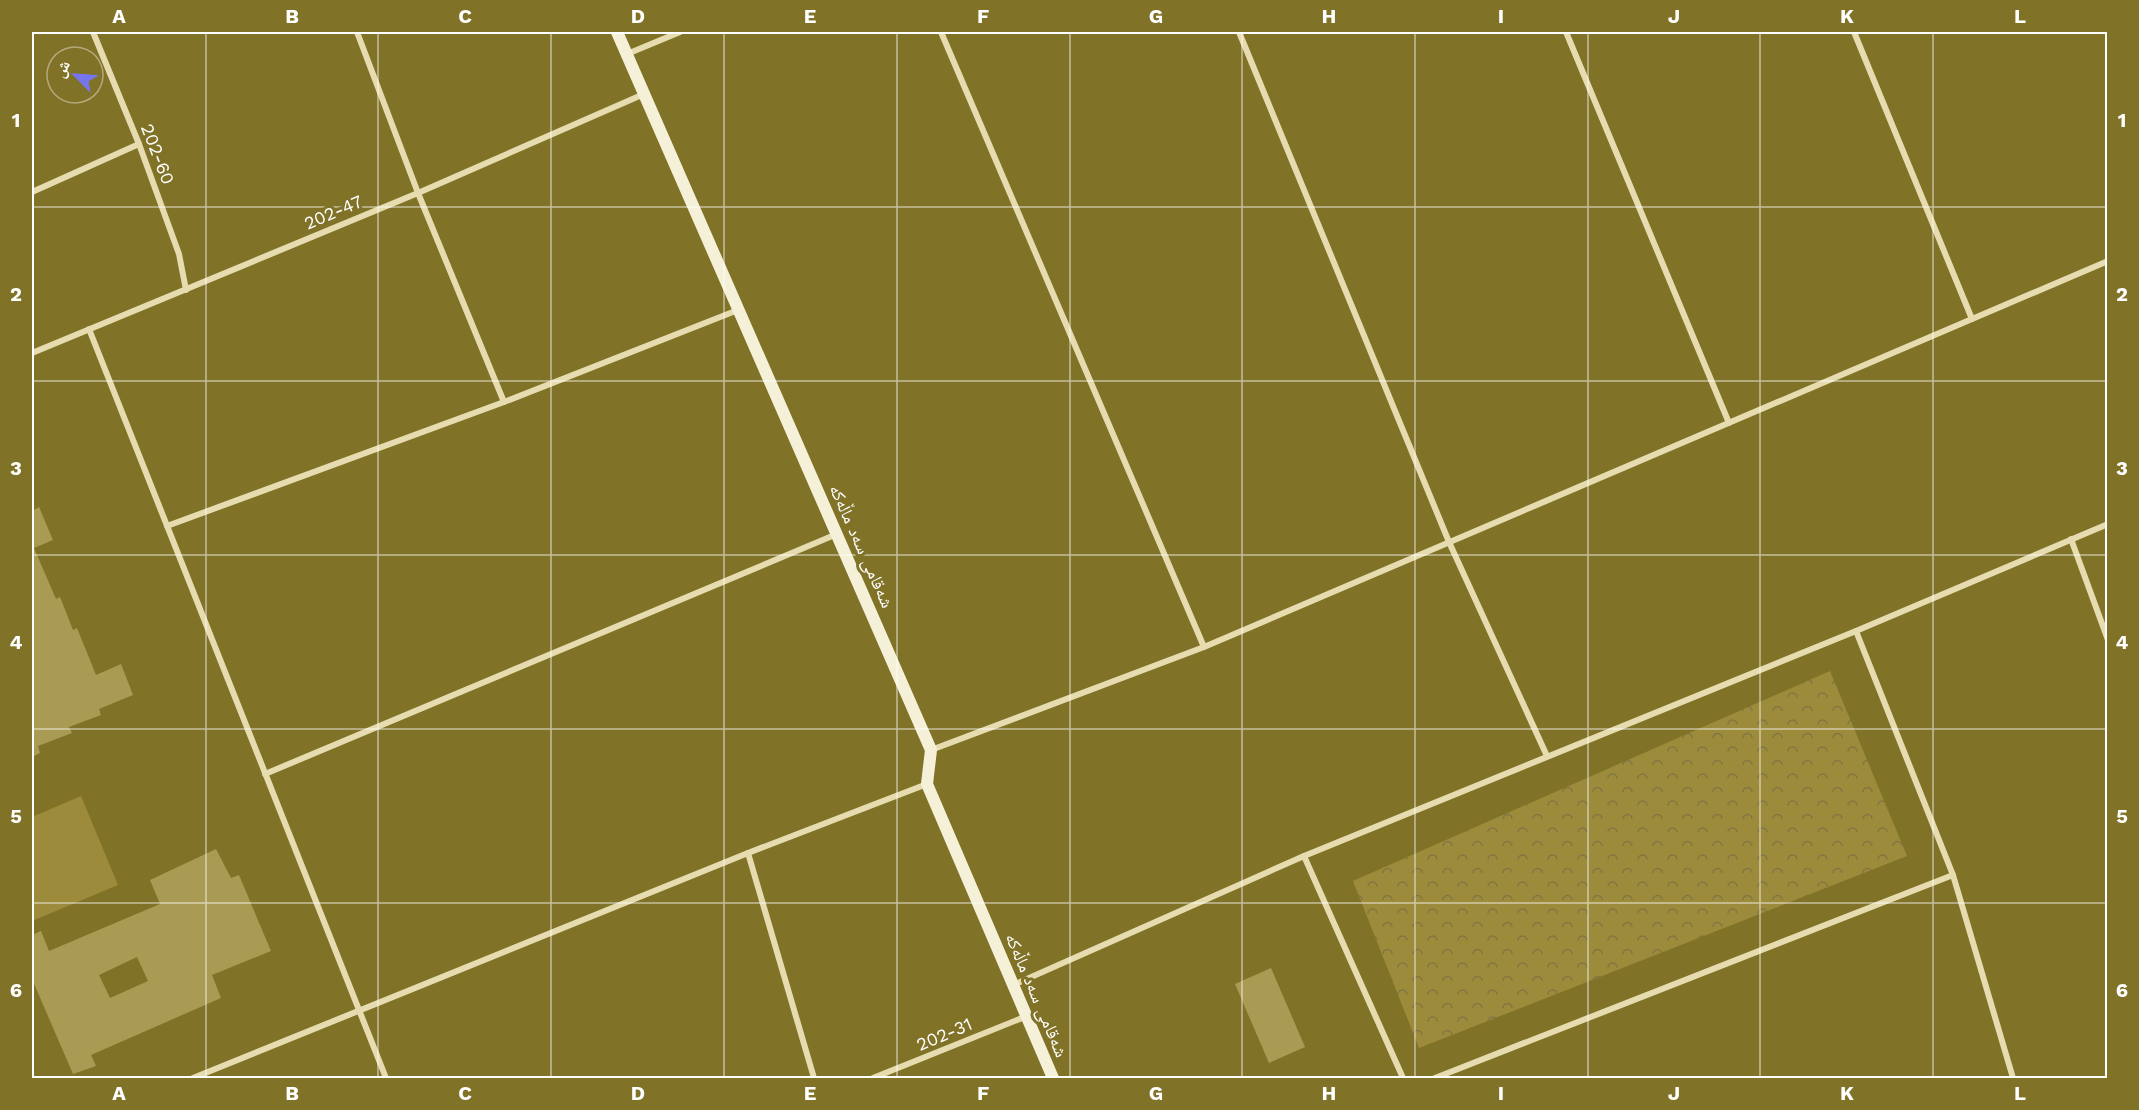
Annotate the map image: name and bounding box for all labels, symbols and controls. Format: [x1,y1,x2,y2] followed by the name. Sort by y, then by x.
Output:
[112,4,126,28] text: A
[285,4,299,28] text: B
[458,4,472,28] text: C
[631,4,645,28] text: D
[804,4,816,28] text: E
[977,4,989,28] text: F
[1149,4,1163,28] text: G
[1322,4,1336,28] text: H
[1498,4,1504,28] text: I
[1668,4,1680,28] text: J
[1840,4,1854,28] text: K
[2014,4,2026,28] text: L
[45,45,105,105] north arrow
[50,57,74,81] text: ش
[12,108,20,132] text: 1
[2118,108,2126,132] text: 1
[137,121,179,187] street label: 202-60
[301,190,365,234] street label: 202-47
[10,282,22,306] text: 2
[2116,282,2128,306] text: 2
[10,456,22,480] text: 3
[2116,456,2128,480] text: 3
[825,481,899,611] street label: شەقامی سەد ماڵەکە
[10,630,23,654] text: 4
[2116,630,2129,654] text: 4
[10,804,22,828] text: 5
[2116,804,2128,828] text: 5
[1000,930,1073,1061] street label: شەقامی سەد ماڵەکە
[10,978,22,1002] text: 6
[2116,978,2128,1002] text: 6
[913,1013,975,1055] street label: 202-31
[112,1081,126,1105] text: A
[285,1081,299,1105] text: B
[458,1081,472,1105] text: C
[631,1081,645,1105] text: D
[804,1081,816,1105] text: E
[977,1081,989,1105] text: F
[1149,1081,1163,1105] text: G
[1322,1081,1336,1105] text: H
[1498,1081,1504,1105] text: I
[1668,1081,1680,1105] text: J
[1840,1081,1854,1105] text: K
[2014,1081,2026,1105] text: L

